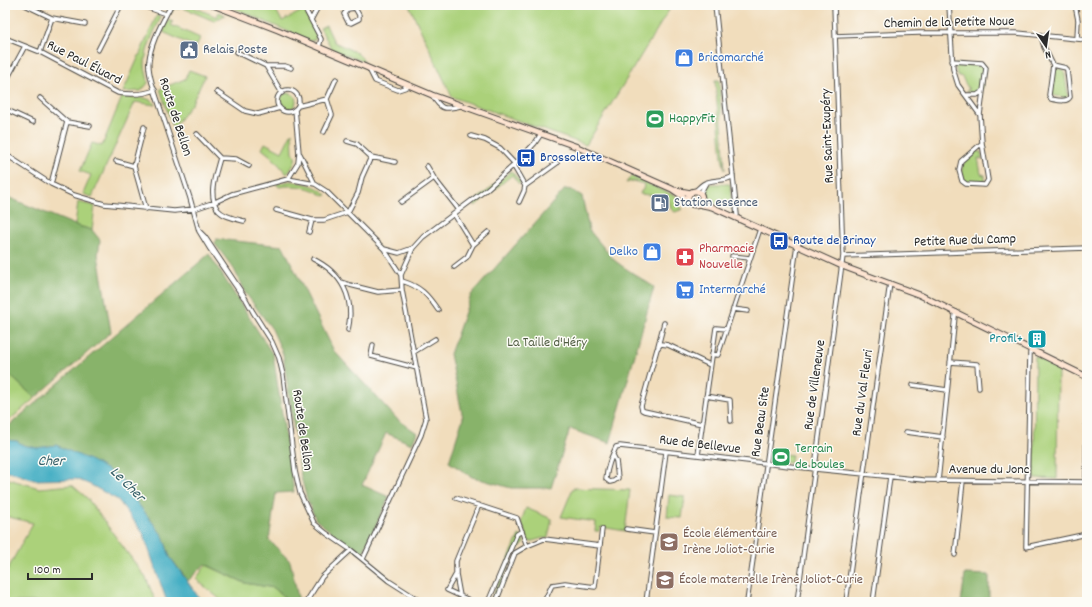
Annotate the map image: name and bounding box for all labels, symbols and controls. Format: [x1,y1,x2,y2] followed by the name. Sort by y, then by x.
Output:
[884,12,1014,34] street label: Chemin de la Petite Noue
[1026,26,1066,66] north arrow
[43,36,125,90] street label: Rue Paul Éluard
[178,39,200,61] public building icon: Relais Poste
[203,40,267,60] place label: Relais Poste
[1043,45,1052,62] text: N
[673,47,695,69] shop icon: Bricomarché
[698,48,764,68] place label: Bricomarché
[153,75,197,159] street label: Route de Bellon
[816,88,840,184] street label: Rue Saint-Exupéry
[644,108,666,130] sports icon: HappyFit
[669,109,715,129] place label: HappyFit
[515,147,537,169] bus stop icon: Brossolette
[540,148,602,168] place label: Brossolette
[649,192,671,214] fuel station icon: Station essence
[674,193,758,213] place label: Station essence
[914,229,1016,253] street label: Petite Rue du Camp
[768,230,790,252] bus stop icon: Route de Brinay
[793,231,876,251] place label: Route de Brinay
[699,239,754,275] place label: Pharmacie Nouvelle
[641,241,663,263] shop icon: Delko
[609,242,638,262] place label: Delko
[674,246,696,268] pharmacy icon: Pharmacie Nouvelle
[674,279,696,301] supermarket icon: Intermarché
[699,280,766,300] place label: Intermarché
[1026,328,1048,350] building icon: Profil+
[989,329,1023,349] place label: Profil+
[507,333,587,353] park label: La Taille d'Héry
[799,339,831,431] street label: Rue de Villeneuve
[847,348,879,438] street label: Rue du Val Fleuri
[746,386,776,458] street label: Rue Beau Site
[286,388,318,472] street label: Route de Bellon
[658,430,742,460] street label: Rue de Bellevue
[795,439,845,475] place label: Terrain de boules
[770,446,792,468] sports icon: Terrain de boules
[38,451,66,473] water label: Cher
[949,460,1030,480] street label: Avenue du Jonc
[104,462,151,509] water label: Le Cher
[683,524,777,560] place label: École élémentaire Irène Joliot-Curie
[658,531,680,553] school or university icon: École élémentaire Irène Joliot-Curie
[28,555,92,581] scale bar
[34,562,61,579] text: 100 m
[654,569,676,591] school or university icon: École maternelle Irène Joliot-Curie
[679,570,863,590] place label: École maternelle Irène Joliot-Curie

